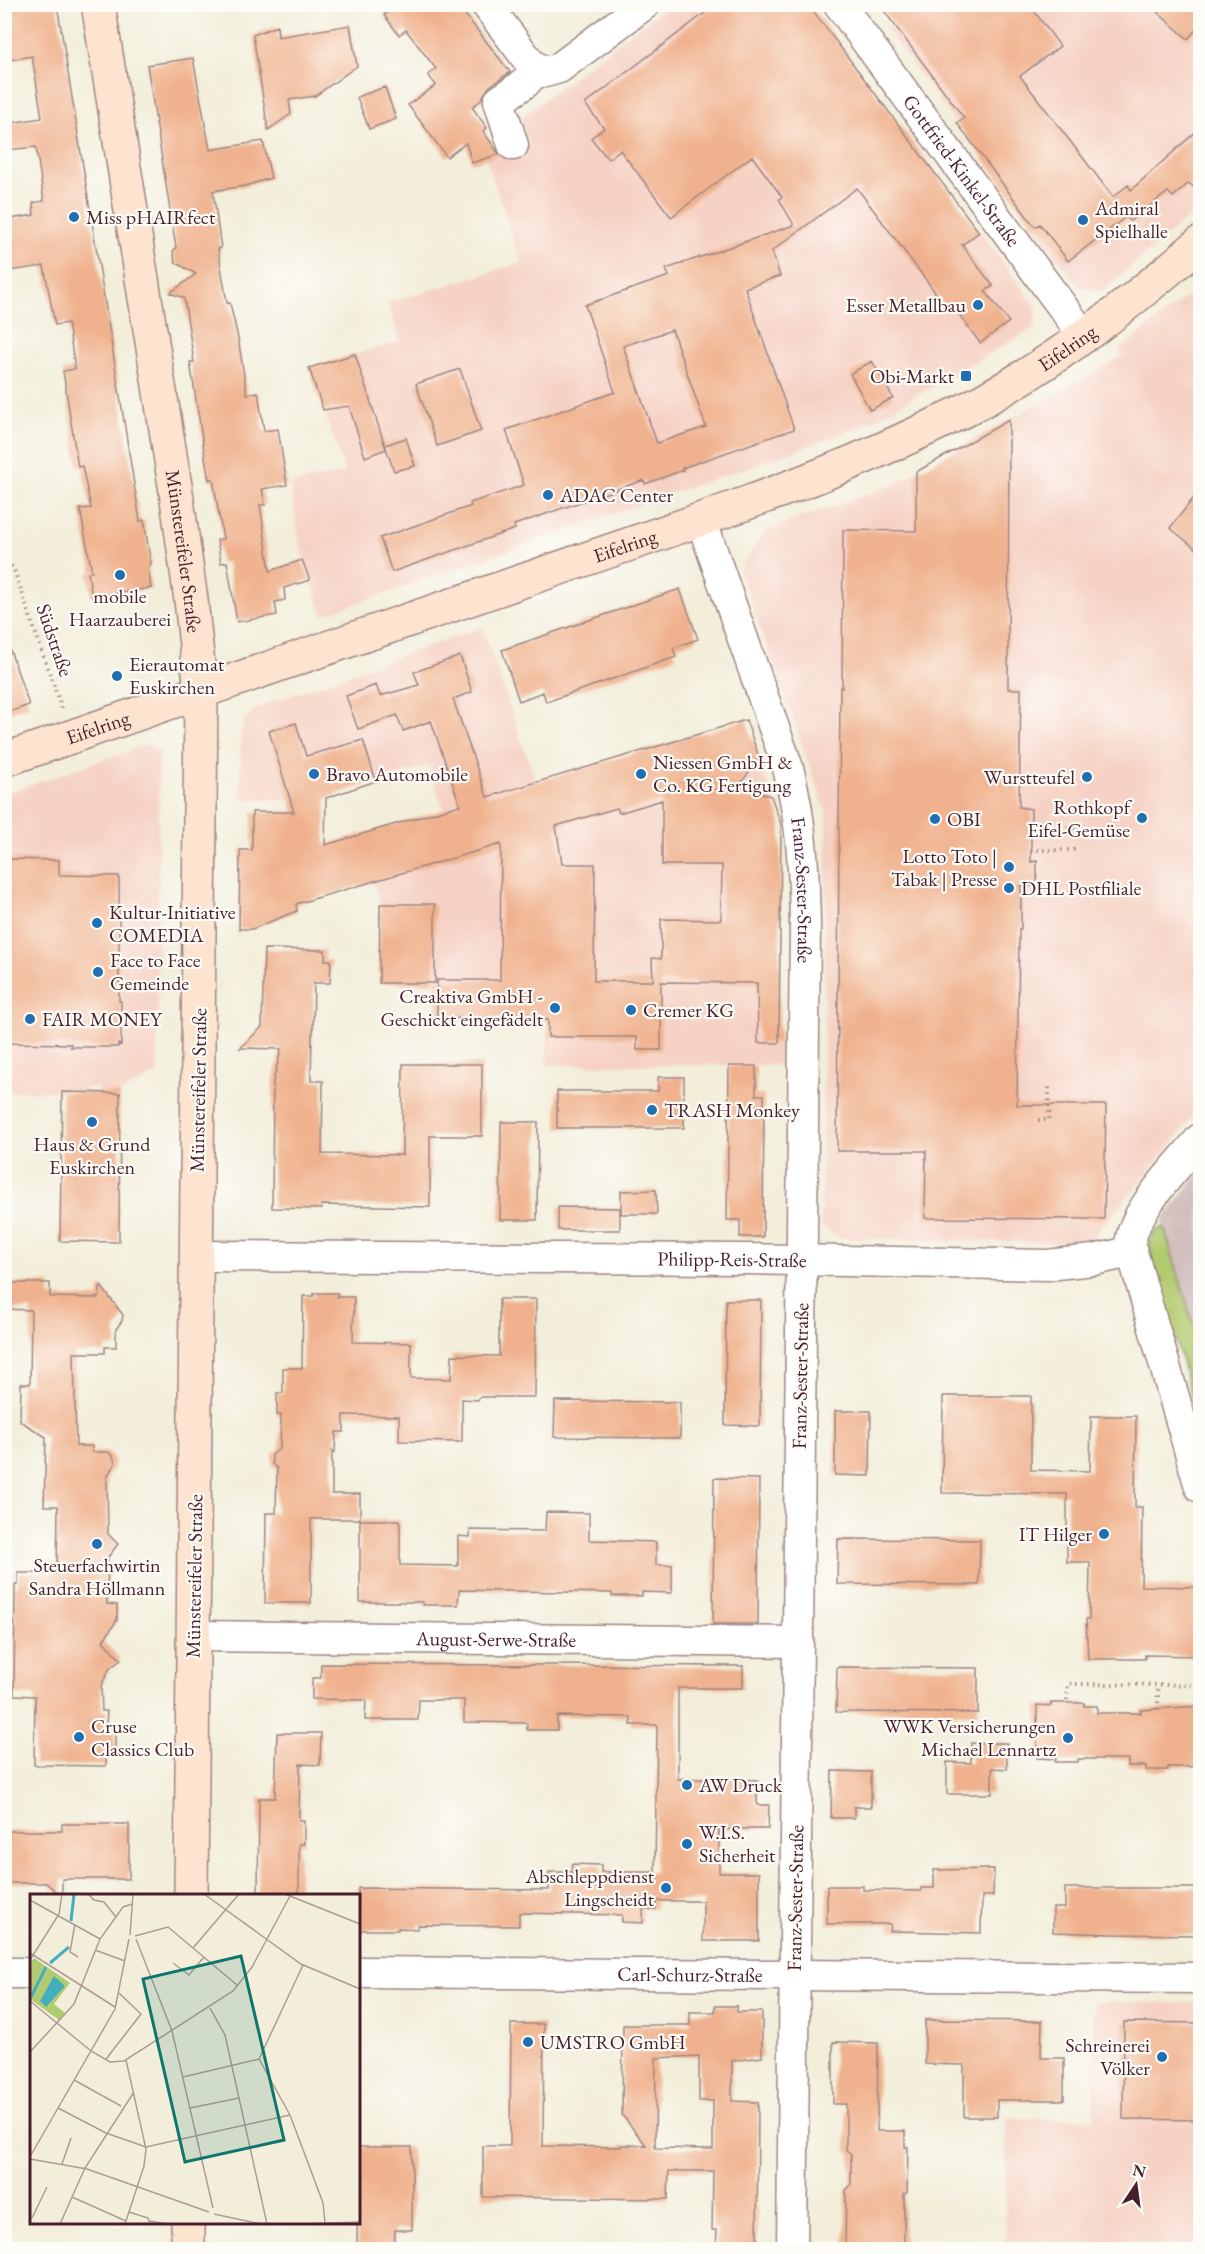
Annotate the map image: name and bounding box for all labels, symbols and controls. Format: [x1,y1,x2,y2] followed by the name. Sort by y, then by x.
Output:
[897,89,1027,252] street label: Gottfried-Kinkel-Straße
[1094,195,1168,244] place label: Admiral Spielhalle
[86,204,216,230] place label: Miss pHAIRfect
[67,210,81,224] marker: Miss pHAIRfect
[1076,213,1090,227] marker: Admiral Spielhalle
[846,292,966,318] place label: Esser Metallbau
[971,298,985,312] marker: Esser Metallbau
[1033,318,1102,377] street label: Eifelring
[870,363,955,389] place label: Obi-Markt
[959,369,973,383] marker: Obi-Markt
[160,468,208,634] street label: Münstereifeler Straße
[559,482,673,508] place label: ADAC Center
[541,488,555,502] marker: ADAC Center
[590,523,661,569] street label: Eifelring
[113,568,127,582] marker: mobile Haarzauberei
[69,583,171,632] place label: mobile Haarzauberei
[30,600,80,680] street label: Südstraße
[129,651,225,700] place label: Eierautomat Euskirchen
[110,669,124,683] marker: Eierautomat Euskirchen
[62,704,133,751] street label: Eifelring
[653,749,793,798] place label: Niessen GmbH & Co. KG Fertigung
[326,761,468,787] place label: Bravo Automobile
[984,764,1075,790] place label: Wurstteufel
[307,767,321,781] marker: Bravo Automobile
[634,767,648,781] marker: Niessen GmbH & Co. KG Fertigung
[1080,770,1094,784] marker: Wurstteufel
[1027,794,1133,843] place label: Rothkopf Eifel-Gemüse
[947,806,981,832] place label: OBI
[1135,811,1149,825] marker: Rothkopf Eifel-Gemüse
[928,812,942,826] marker: OBI
[785,815,818,964] street label: Franz-Sester-Straße
[891,843,997,892] place label: Lotto Toto | Tabak | Presse
[1002,860,1016,874] marker: Lotto Toto | Tabak | Presse
[1021,875,1141,901] place label: DHL Postfiliale
[1002,881,1016,895] marker: DHL Postfiliale
[109,899,236,948] place label: Kultur-Initiative COMEDIA
[90,916,104,930] marker: Kultur-Initiative COMEDIA
[110,947,201,996] place label: Face to Face Gemeinde
[91,965,105,979] marker: Face to Face Gemeinde
[380,983,544,1032] place label: Creaktiva GmbH - Geschickt eingefädelt
[643,997,734,1023] place label: Cremer KG
[548,1001,562,1015] marker: Creaktiva GmbH - Geschickt eingefädelt
[624,1003,638,1017] marker: Cremer KG
[42,1006,163,1032] place label: FAIR MONEY
[184,1008,212,1172] street label: Münstereifeler Straße
[23,1012,37,1026] marker: FAIR MONEY
[664,1097,800,1123] place label: TRASH Monkey
[645,1103,659,1117] marker: TRASH Monkey
[85,1115,99,1129] marker: Haus & Grund Euskirchen
[34,1131,151,1180] place label: Haus & Grund Euskirchen
[657,1246,807,1273] street label: Philipp-Reis-Straße
[786,1302,814,1449] street label: Franz-Sester-Straße
[180,1494,208,1658] street label: Münstereifeler Straße
[1019,1521,1092,1547] place label: IT Hilger
[1097,1527,1111,1541] marker: IT Hilger
[90,1537,104,1551] marker: Steuerfachwirtin Sandra Höllmann
[29,1552,166,1601] place label: Steuerfachwirtin Sandra Höllmann
[415,1625,576,1653] street label: August-Serwe-Straße
[91,1713,194,1762] place label: Cruse Classics Club
[883,1713,1056,1762] place label: WWK Versicherungen Michael Lennartz
[72,1730,86,1744] marker: Cruse Classics Club
[1061,1731,1075,1745] marker: WWK Versicherungen Michael Lennartz
[698,1772,783,1798] place label: AW Druck
[680,1778,694,1792] marker: AW Druck
[699,1819,776,1868] place label: W.I.S. Sicherheit
[781,1824,809,1971] street label: Franz-Sester-Straße
[680,1837,694,1851] marker: W.I.S. Sicherheit
[524,1863,655,1912] place label: Abschleppdienst Lingscheidt
[659,1881,673,1895] marker: Abschleppdienst Lingscheidt
[30,1894,360,2224] inset map
[617,1961,763,1988] street label: Carl-Schurz-Straße
[540,2029,686,2055] place label: UMSTRO GmbH
[1065,2032,1150,2081] place label: Schreinerei Völker
[521,2035,535,2049] marker: UMSTRO GmbH
[1155,2050,1169,2064] marker: Schreinerei Völker
[1106,2155,1166,2215] north arrow
[1131,2159,1148,2183] text: N

